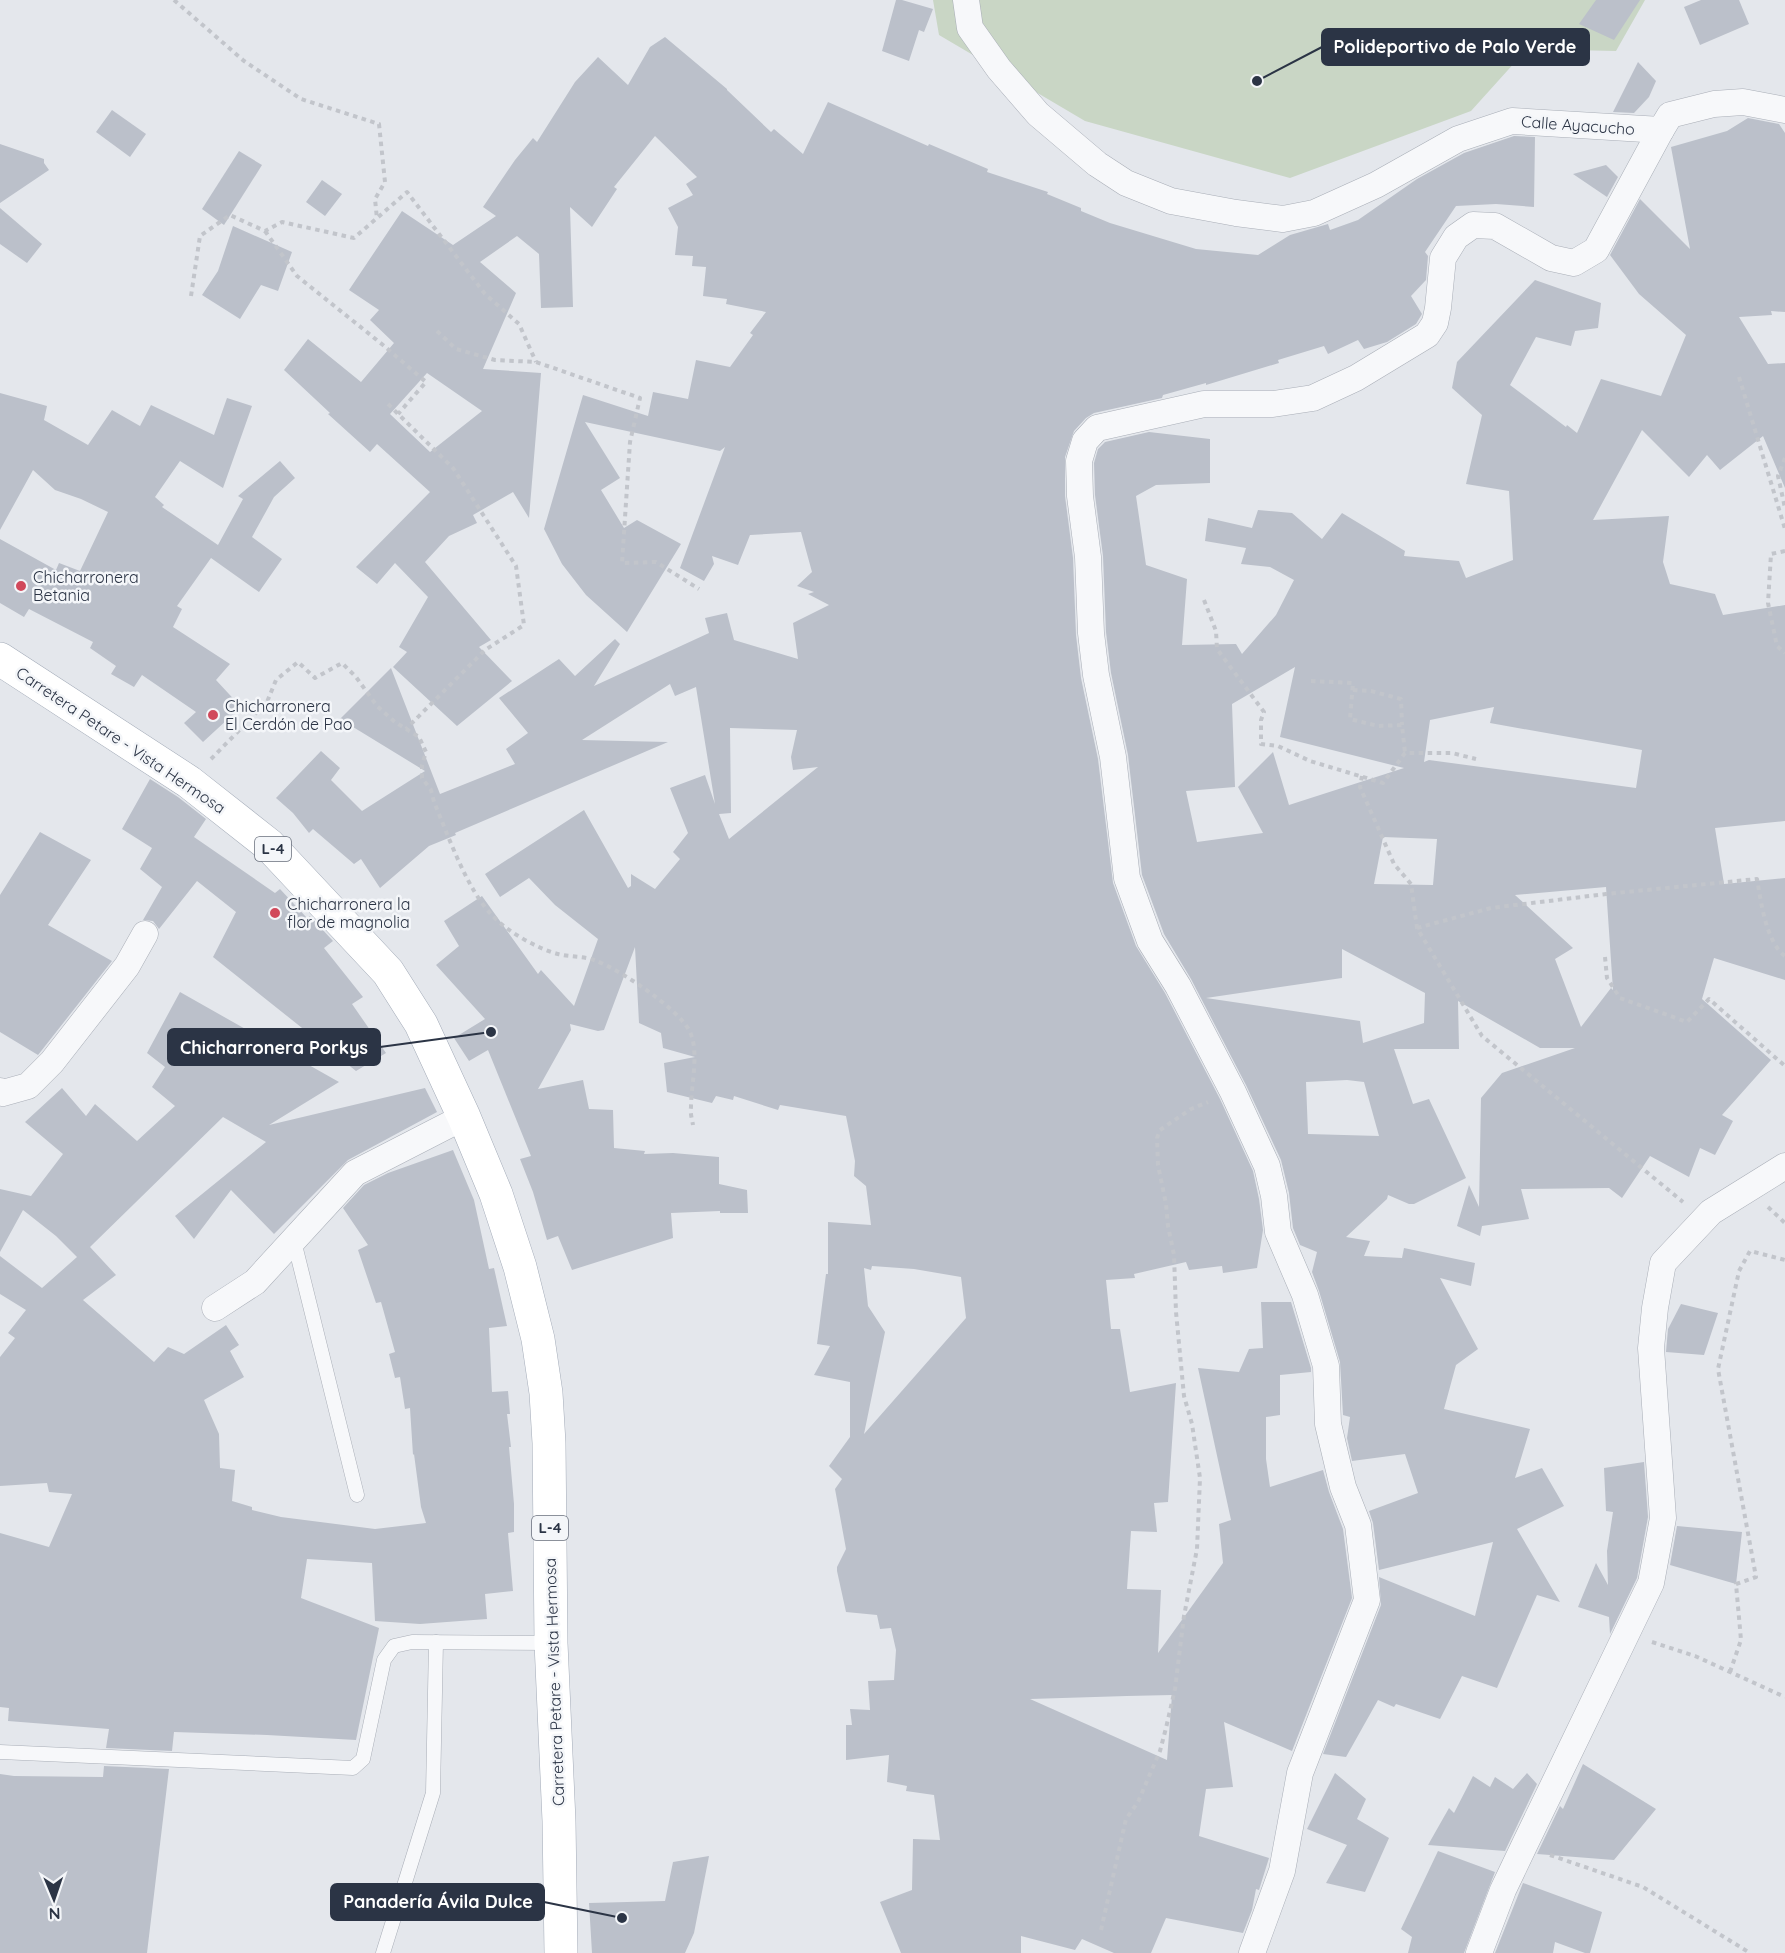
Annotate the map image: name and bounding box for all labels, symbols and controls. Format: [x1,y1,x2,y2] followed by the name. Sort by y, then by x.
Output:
[1322,29,1589,65] callout: Polideportivo de Palo Verde
[1334,35,1576,58] text: Polideportivo de Palo Verde
[1520,111,1636,139] street label: Calle Ayacucho
[33,567,139,605] place label: Chicharronera Betania
[14,579,28,593] marker: Chicharronera Betania
[12,662,230,818] street label: Carretera Petare - Vista Hermosa
[225,696,352,734] place label: Chicharronera El Cerdón de Pao
[206,708,220,722] marker: Chicharronera El Cerdón de Pao
[255,837,291,861] road number: L-4
[287,894,410,932] place label: Chicharronera la flor de magnolia
[268,906,282,920] marker: Chicharronera la flor de magnolia
[168,1029,380,1065] callout: Chicharronera Porkys
[180,1036,368,1059] text: Chicharronera Porkys
[532,1516,568,1540] road number: L-4
[540,1558,568,1806] street label: Carretera Petare - Vista Hermosa
[24,1869,84,1929] north arrow
[331,1884,544,1920] callout: Panadería Ávila Dulce
[343,1890,533,1913] text: Panadería Ávila Dulce
[48,1904,61,1924] text: N

